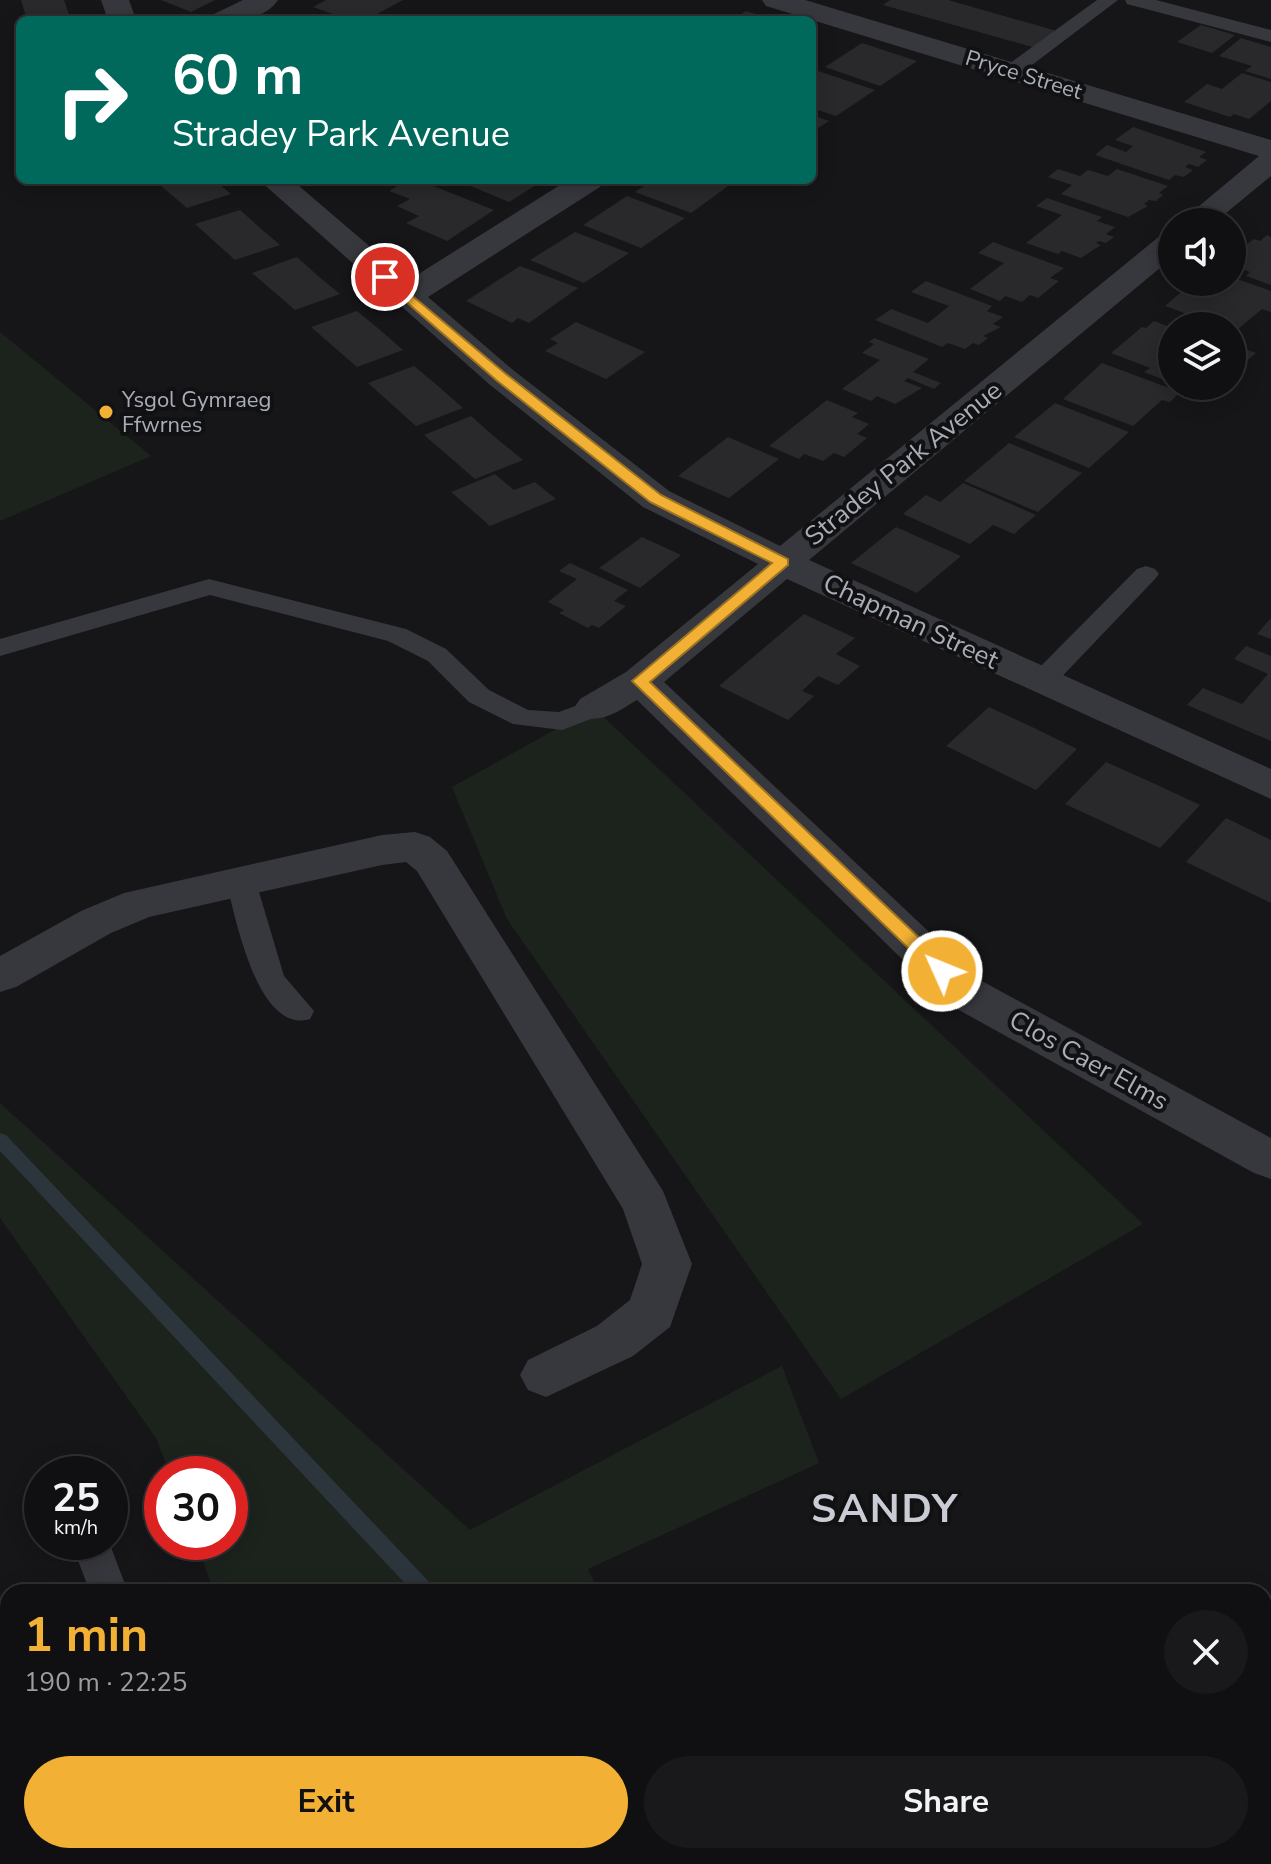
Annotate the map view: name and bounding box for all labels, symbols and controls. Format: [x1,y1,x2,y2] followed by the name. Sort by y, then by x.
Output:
[172,37,303,114] text: 60 m
[962,43,1086,107] street label: Pryce Street
[40,48,144,152] icon: right
[172,110,510,159] text: Stradey Park Avenue
[1158,208,1246,400] map controls
[1158,208,1246,296] button: sound
[351,243,419,311] pin
[363,255,407,299] icon: arrive
[1158,312,1246,400] button: layers
[798,373,1009,554] street label: Stradey Park Avenue
[121,385,271,440] place label: Ysgol Gymraeg Ffwrnes
[97,403,115,421] marker: Ysgol Gymraeg Ffwrnes
[817,566,1005,678] street label: Chapman Street
[900,929,984,1013] position arrow
[1003,1002,1175,1119] street label: Clos Caer Elms
[144,1456,248,1560] speed limit sign: 30
[52,1471,100,1525] text: 25
[811,1482,959,1536] district label: SANDY
[54,1514,98,1541] text: km/h
[24,1602,148,1668] text: 1 min
[1164,1610,1248,1694] button: close
[24,1665,187,1700] text: 190 m · 22:25
[24,1756,628,1848] button: Exit
[644,1756,1248,1848] button: Share

